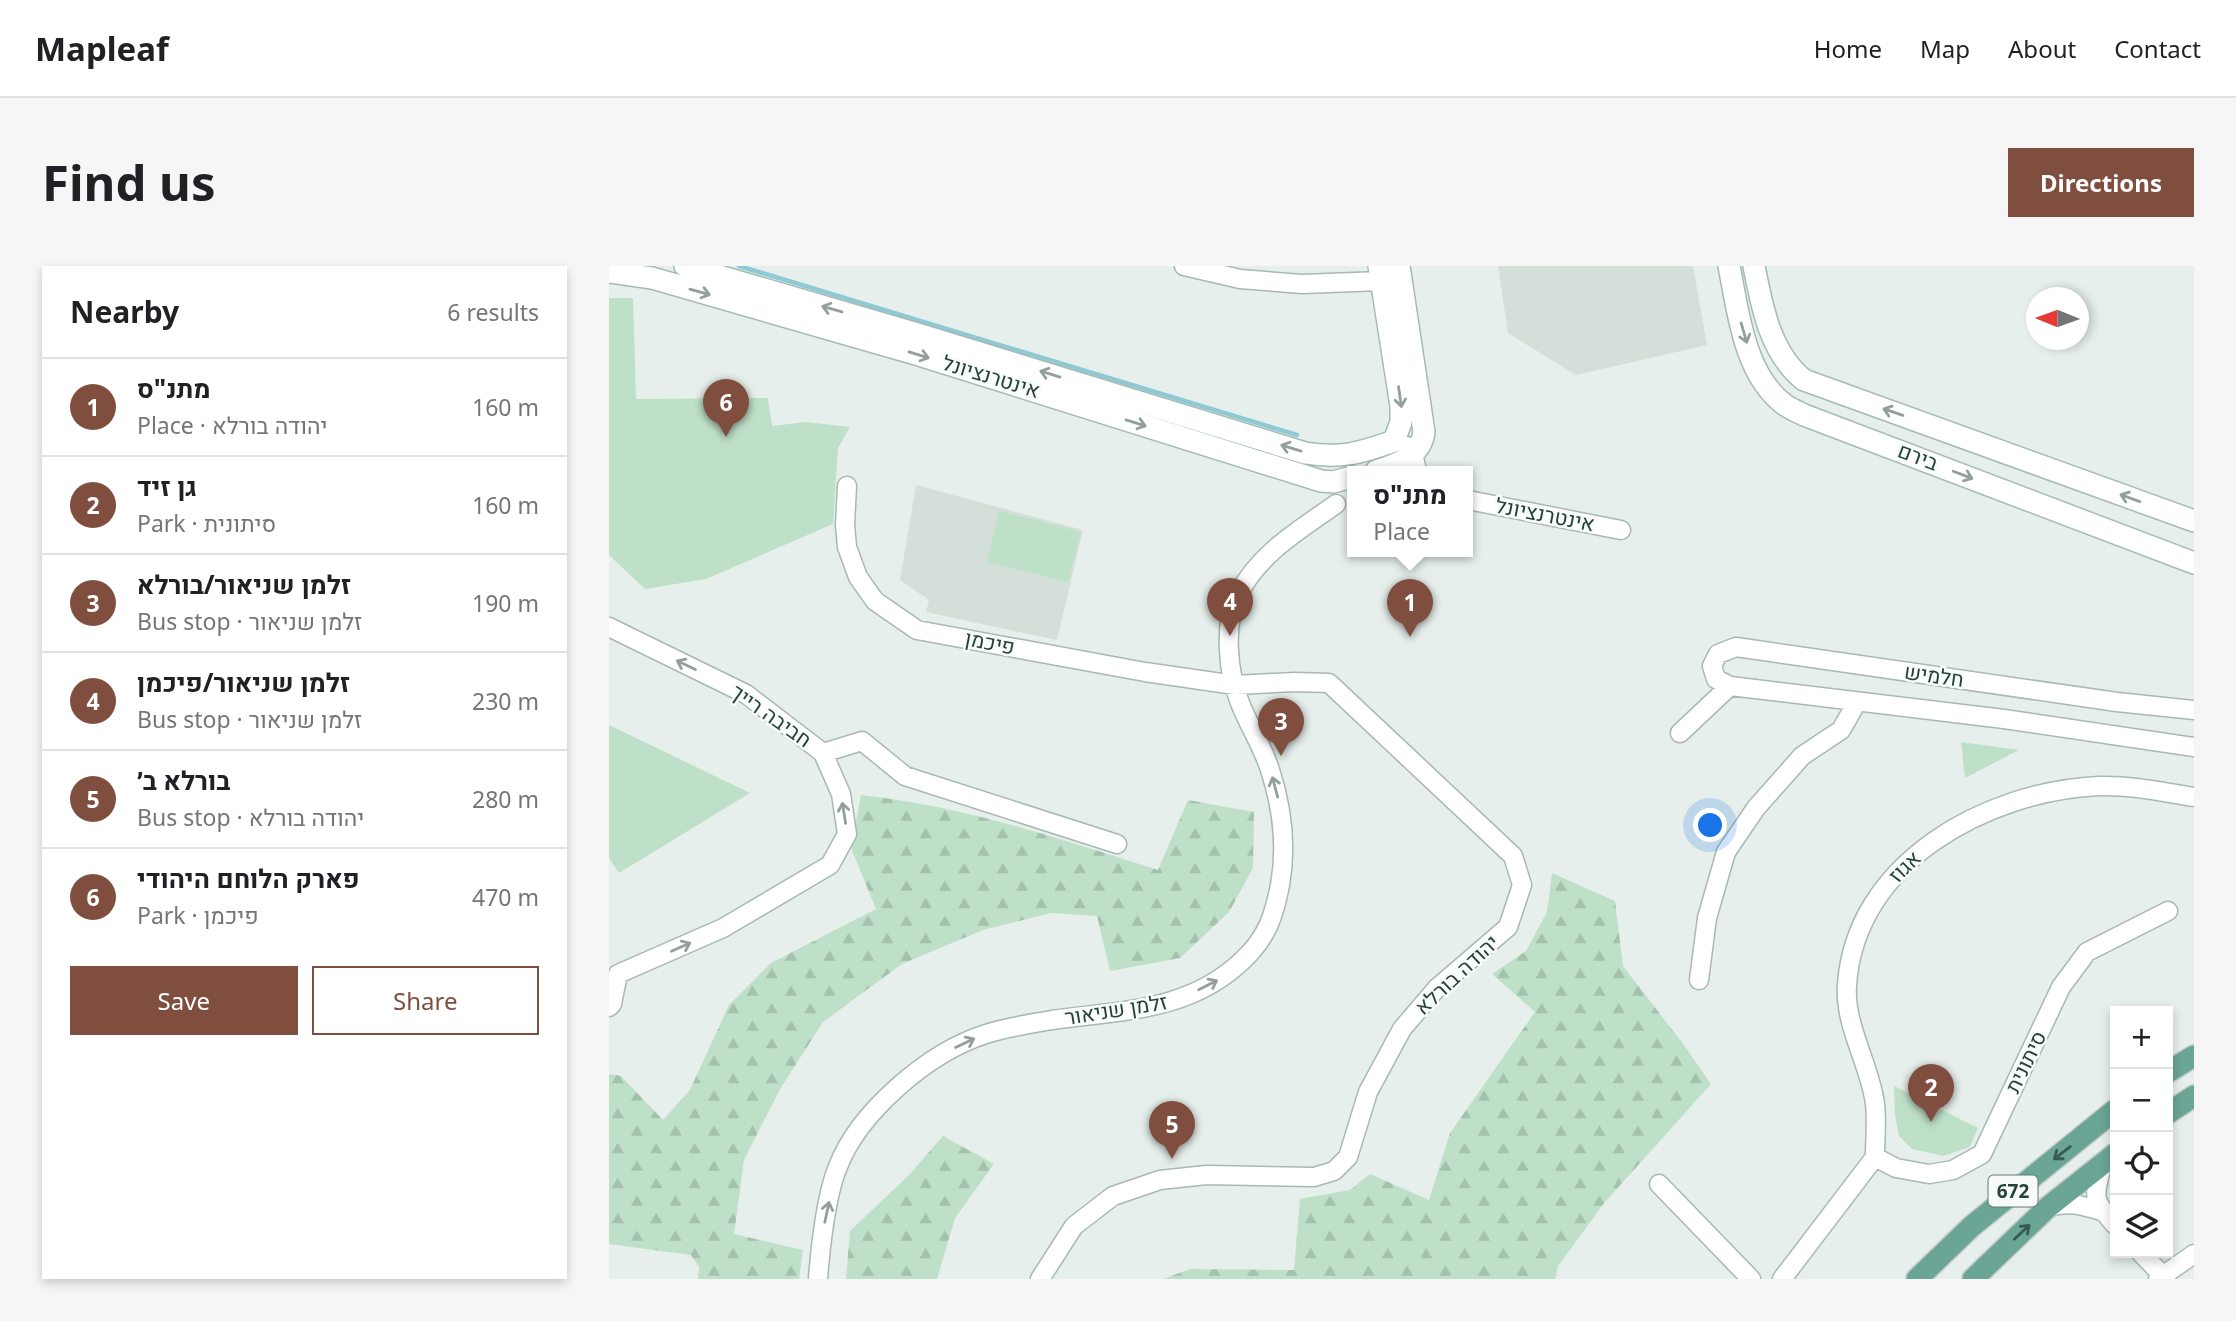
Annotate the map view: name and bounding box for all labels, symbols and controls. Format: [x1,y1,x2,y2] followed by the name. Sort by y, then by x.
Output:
[35,26,169,71] text: Mapleaf
[1814,32,1882,65] text: Home
[1920,32,1970,65] text: Map
[2008,32,2076,65] text: About
[2114,32,2201,65] text: Contact
[2008,148,2194,217] button: Directions
[42,149,216,215] text: Find us
[689,286,711,299] one-way arrow
[2026,287,2089,350] north arrow
[70,291,179,332] text: Nearby
[447,296,539,328] text: 6 results
[822,302,844,315] one-way arrow
[1738,321,1751,343] one-way arrow
[939,348,1044,404] street label: אינטרנציונל
[908,349,930,362] one-way arrow
[1039,367,1061,380] one-way arrow
[137,370,211,406] text: מתנ"ס
[703,379,749,437] pin: 6
[1393,385,1406,408] one-way arrow
[86,391,100,423] text: 1
[472,391,539,423] text: 160 m
[1882,405,1904,417] one-way arrow
[137,409,327,441] text: Place · יהודה בורלא
[1125,417,1147,430] one-way arrow
[1894,436,1943,476] street label: בירם
[1280,441,1302,454] one-way arrow
[1347,466,1473,557] popup
[137,468,197,504] text: גן זיד
[1952,469,1974,482] one-way arrow
[1373,476,1447,512] text: מתנ"ס
[86,489,100,521] text: 2
[472,489,539,521] text: 160 m
[1493,491,1597,537] street label: אינטרנציונל
[2119,491,2141,503] one-way arrow
[137,507,276,539] text: Park · סיתונית
[1373,515,1430,547] text: Place
[137,566,351,602] text: זלמן שניאור/בורלא
[1207,578,1253,636] pin: 4
[1387,579,1433,637] pin: 1
[86,587,100,619] text: 3
[472,587,539,619] text: 190 m
[137,605,362,637] text: Bus stop · זלמן שניאור
[963,623,1017,661] street label: פיכמן
[1903,657,1966,693] street label: חלמיש
[676,658,697,672] one-way arrow
[137,664,350,700] text: זלמן שניאור/פיכמן
[726,677,817,753] street label: חביבה רייך
[86,685,100,717] text: 4
[472,685,539,717] text: 230 m
[1258,698,1304,756] pin: 3
[137,703,362,735] text: Bus stop · זלמן שניאור
[137,762,230,798] text: בורלא ב׳
[1268,777,1281,799] one-way arrow
[86,783,100,815] text: 5
[472,783,539,815] text: 280 m
[137,801,364,833] text: Bus stop · יהודה בורלא
[837,802,850,825] one-way arrow
[1693,808,1727,842] your location
[1882,844,1927,889] street label: אגוז
[137,860,360,896] text: פארק הלוחם היהודי
[86,881,100,913] text: 6
[472,881,539,913] text: 470 m
[137,899,259,931] text: Park · פיכמן
[1408,928,1504,1020] street label: יהודה בורלא
[669,940,691,953] one-way arrow
[70,966,298,1035] button: Save
[312,966,539,1035] button: Share
[1197,977,1218,991] one-way arrow
[1062,987,1169,1031] street label: זלמן שניאור
[2110,1006,2173,1258] map controls
[2110,1006,2173,1069] button: +
[1998,1026,2052,1097] street label: סיתונית
[954,1036,975,1049] one-way arrow
[1908,1064,1954,1122] pin: 2
[2110,1069,2173,1132] button: −
[1149,1101,1195,1159] pin: 5
[2110,1132,2173,1195] button: locate
[2053,1145,2071,1160] one-way arrow
[1989,1175,2037,1206] road number: 672
[2110,1195,2173,1258] button: layers
[821,1201,835,1224] one-way arrow
[2013,1223,2030,1240] one-way arrow

